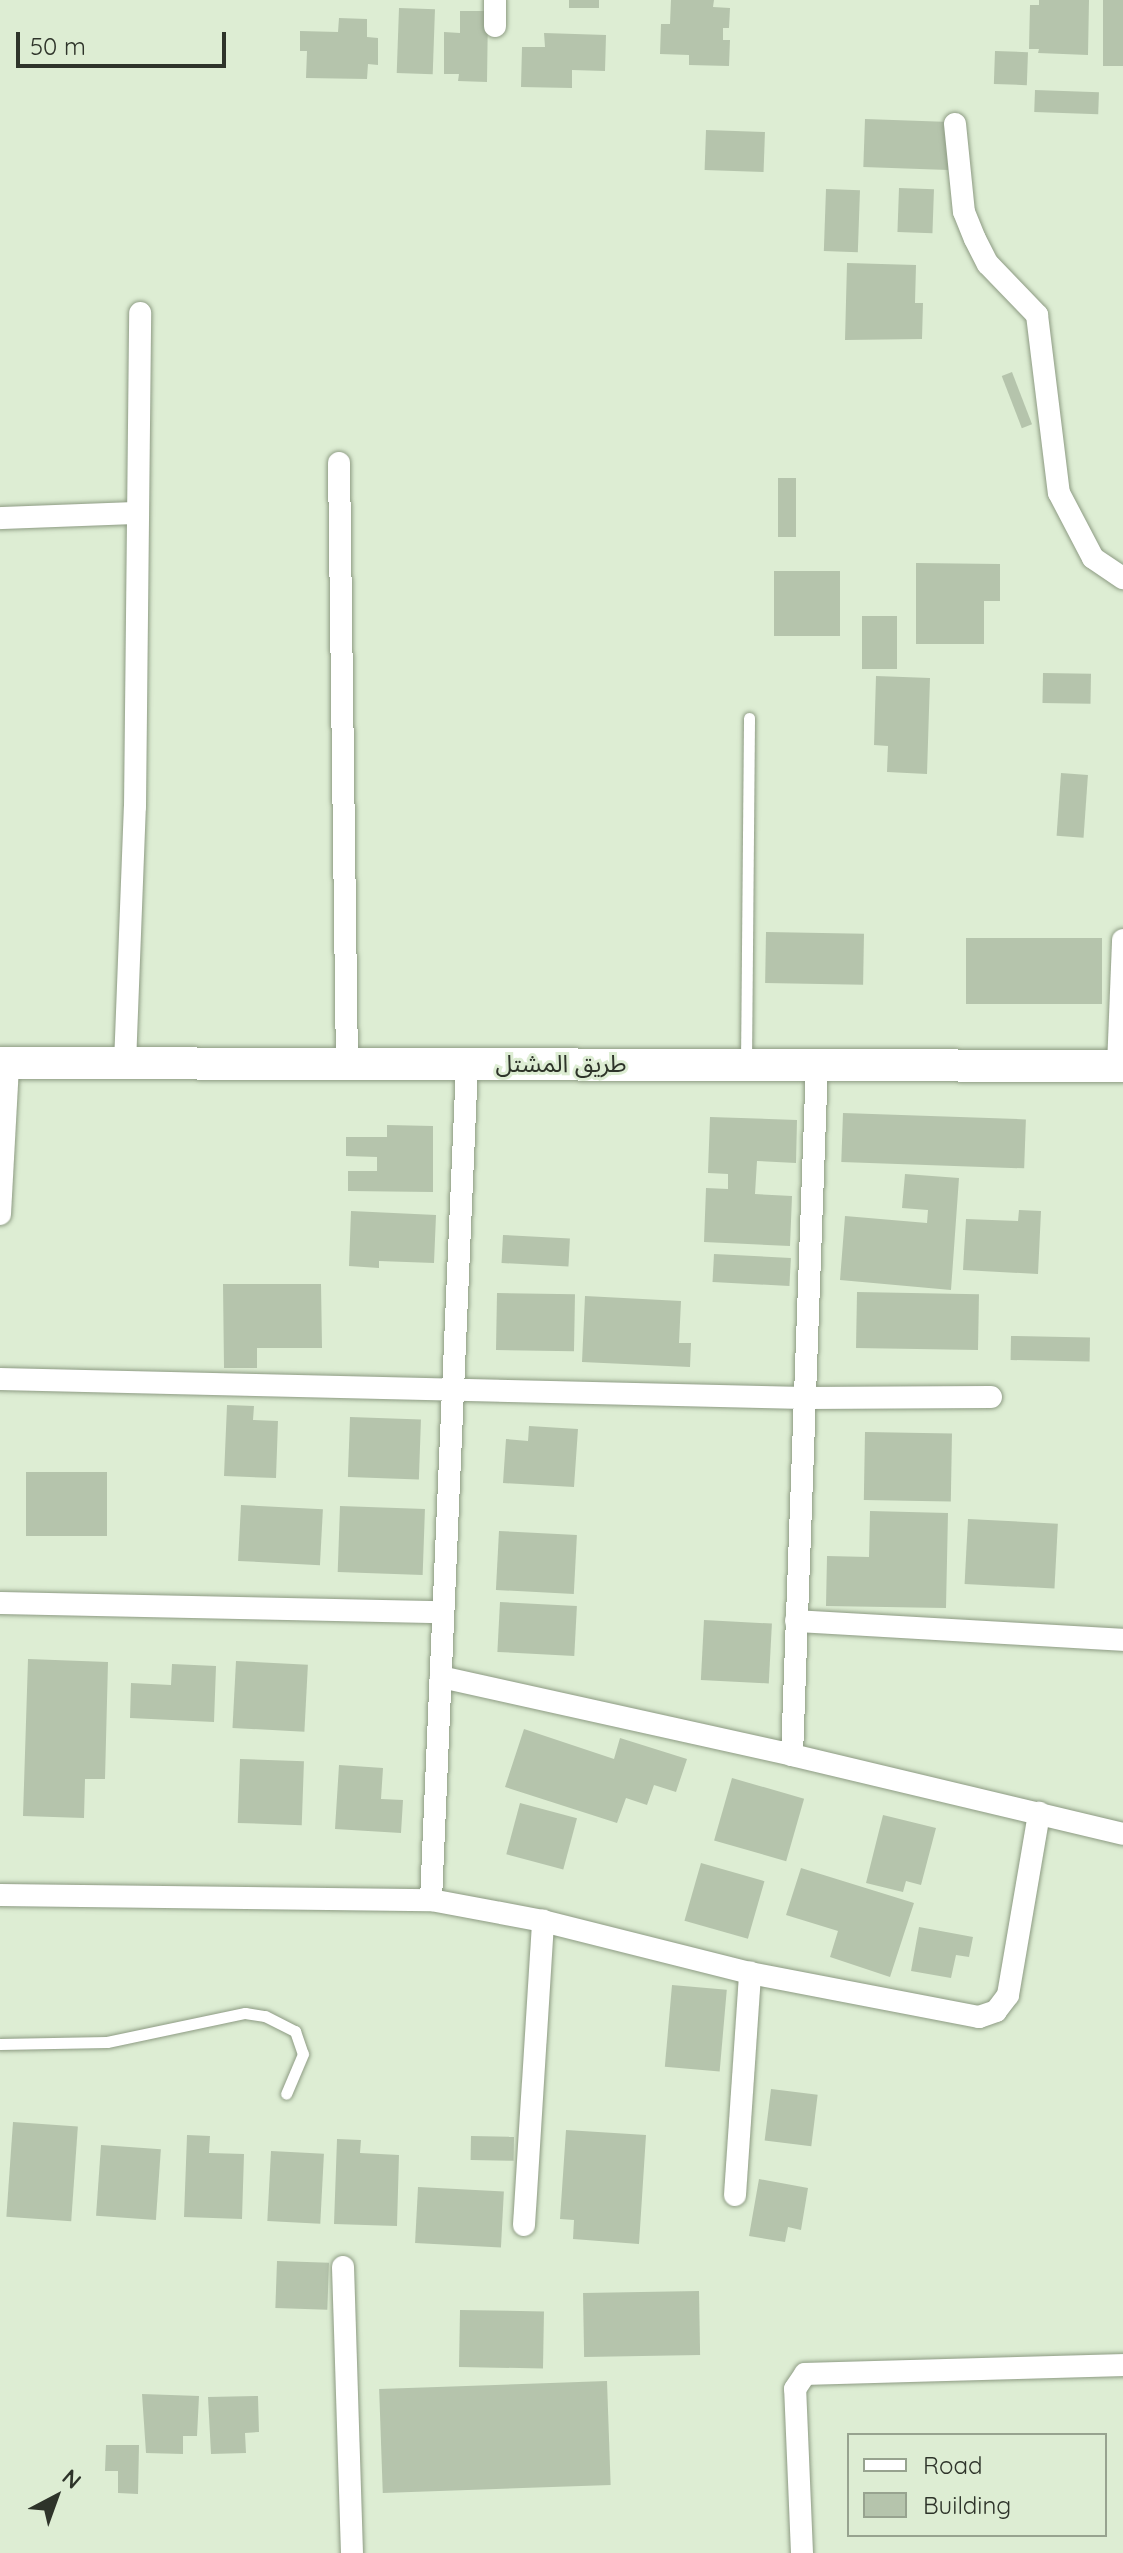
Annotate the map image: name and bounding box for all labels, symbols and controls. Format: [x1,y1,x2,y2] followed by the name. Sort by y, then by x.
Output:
[20,16,230,66] scale bar
[30,31,86,61] text: 50 m
[496,1050,626,1078] street label: طريق المشتل
[847,2433,1107,2537] legend
[923,2450,983,2480] text: Road
[16,2457,96,2537] north arrow
[56,2463,87,2495] text: N
[923,2490,1011,2520] text: Building

